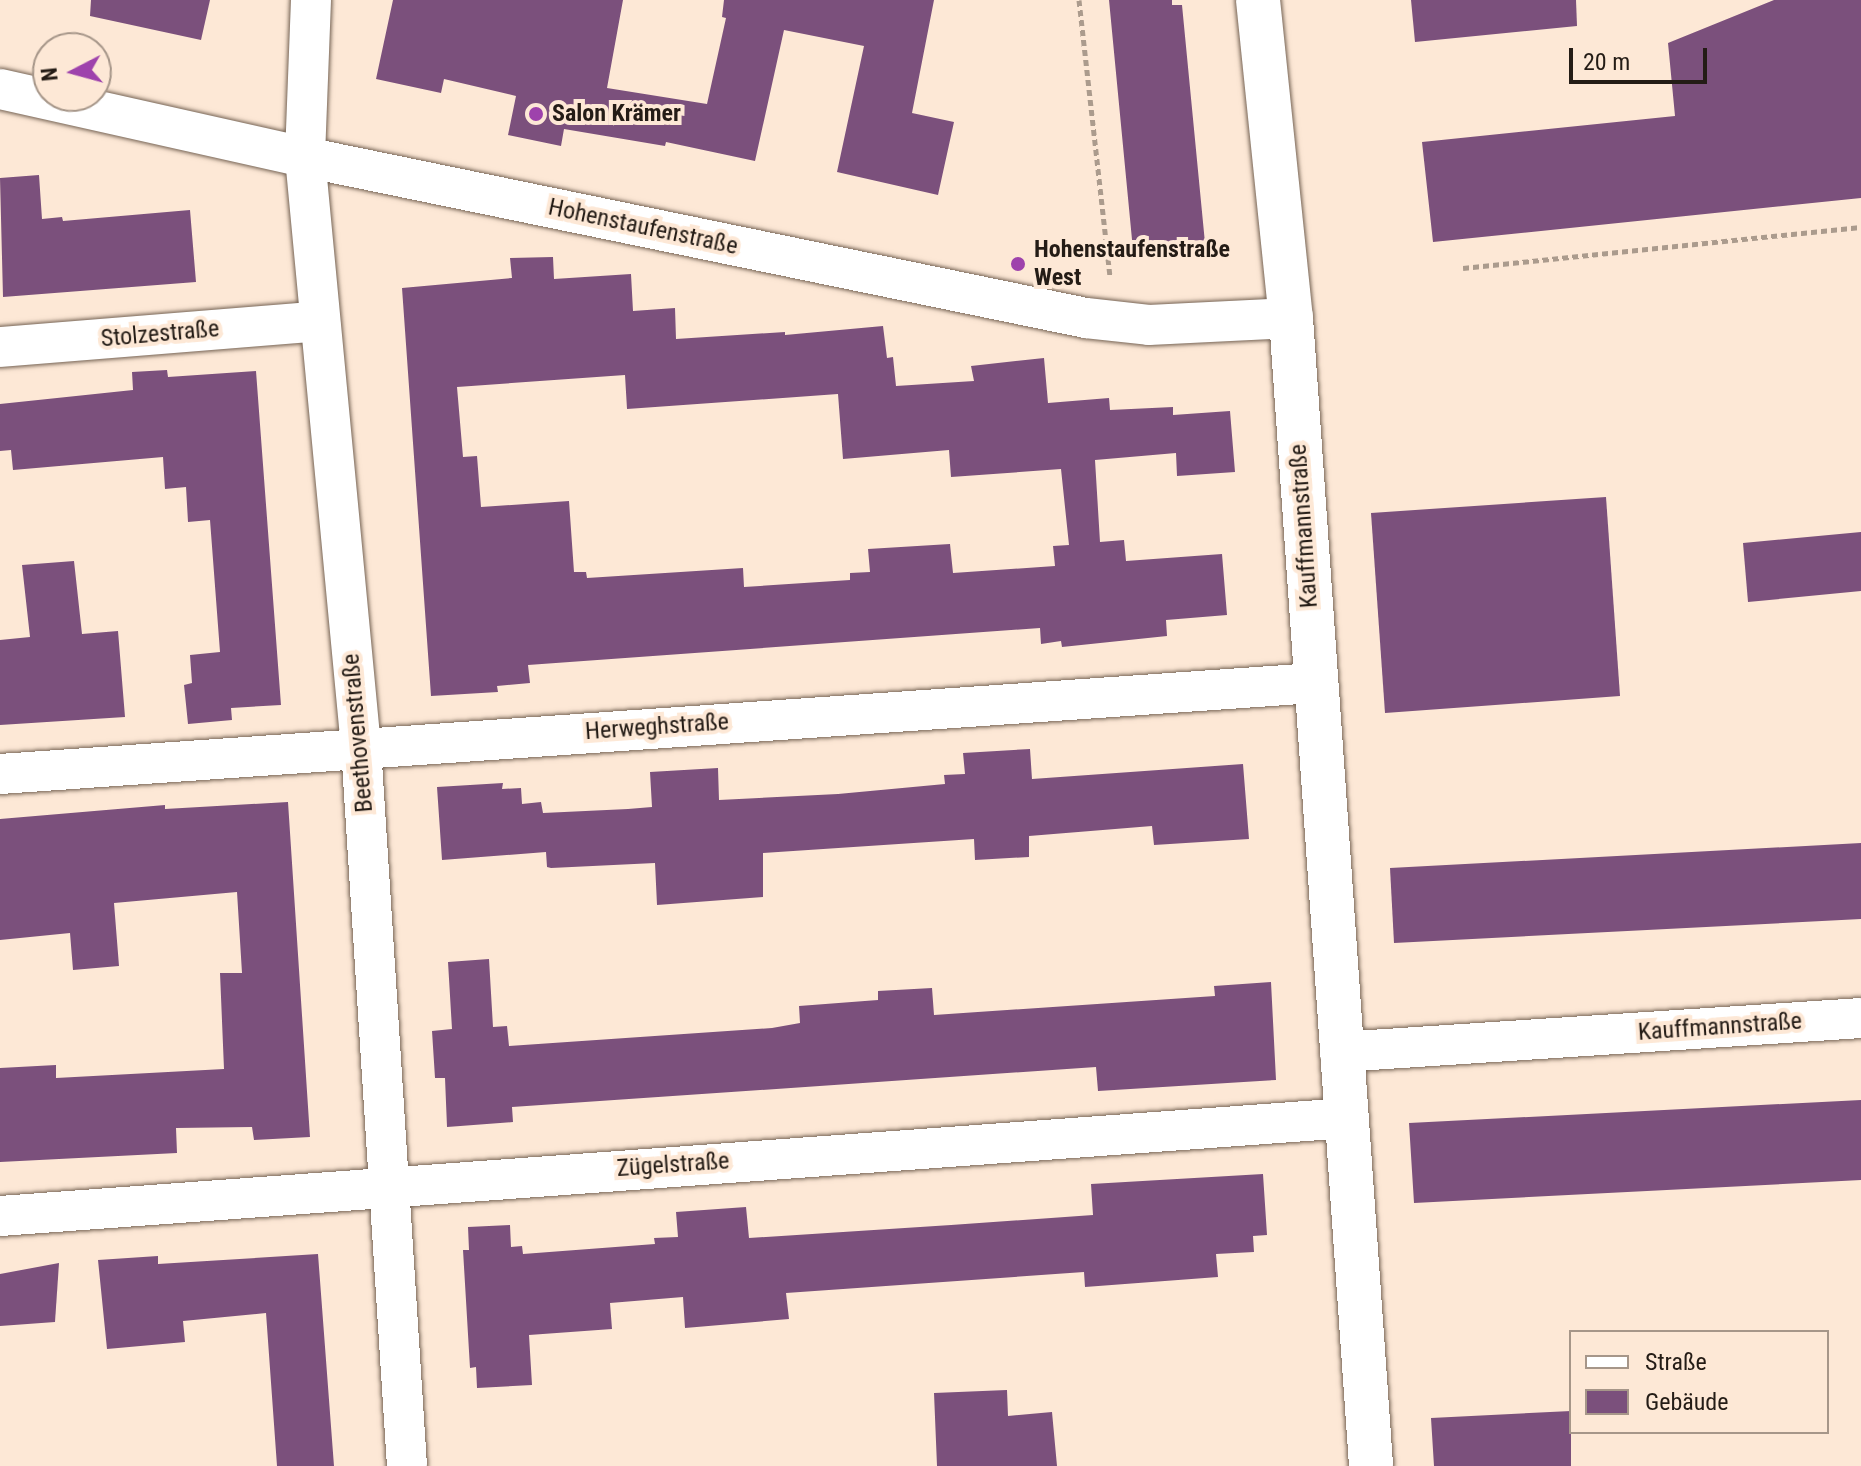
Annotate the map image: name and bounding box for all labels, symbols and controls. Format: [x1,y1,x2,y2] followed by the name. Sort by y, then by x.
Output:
[32,32,112,112] north arrow
[1573,32,1711,82] scale bar
[1583,48,1630,76] text: 20 m
[36,66,63,82] text: N
[552,100,681,128] place label: Salon Krämer
[527,105,545,123] marker: Salon Krämer
[546,193,740,261] street label: Hohenstaufenstraße
[1034,236,1230,292] place label: Hohenstaufenstraße West
[1009,255,1027,273] marker: Hohenstaufenstraße West
[100,314,220,354] street label: Stolzestraße
[1284,443,1324,609] street label: Kauffmannstraße
[337,652,379,814] street label: Beethovenstraße
[584,708,730,746] street label: Herweghstraße
[1637,1007,1803,1047] street label: Kauffmannstraße
[616,1147,730,1183] street label: Zügelstraße
[1569,1330,1829,1434] legend
[1645,1348,1707,1376] text: Straße
[1645,1388,1729,1416] text: Gebäude

